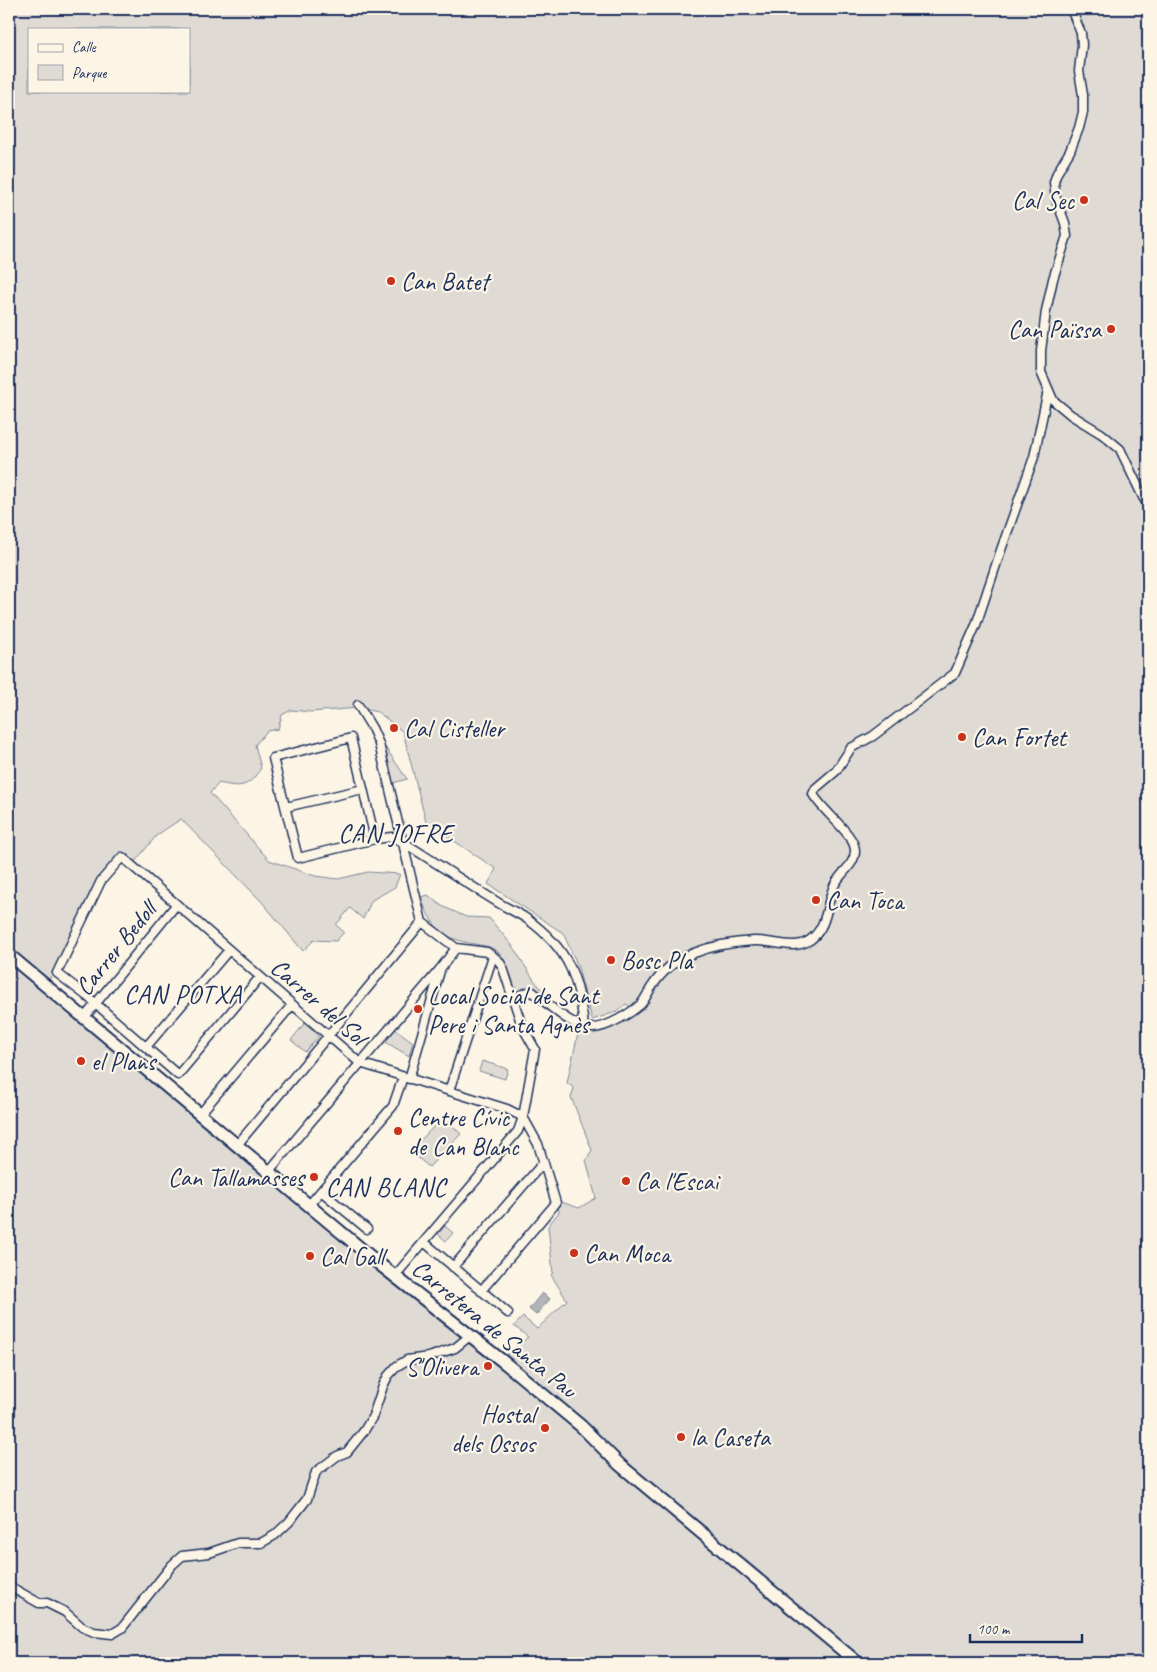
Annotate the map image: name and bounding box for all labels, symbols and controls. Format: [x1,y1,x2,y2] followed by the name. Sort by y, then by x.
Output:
[28,28,190,92] legend
[72,38,97,57] text: Calle
[72,64,108,83] text: Parque
[1012,185,1075,217] place label: Cal Sec
[1078,194,1090,206] marker: Cal Sec
[401,266,492,298] place label: Can Batet
[385,275,397,287] marker: Can Batet
[1008,314,1103,346] place label: Can Païssa
[1105,323,1117,335] marker: Can Païssa
[404,713,506,745] place label: Cal Cisteller
[388,722,400,734] marker: Cal Cisteller
[972,722,1068,754] place label: Can Fortet
[956,731,968,743] marker: Can Fortet
[338,817,456,850] district label: CAN JOFRE
[826,885,906,917] place label: Can Toca
[68,891,166,1002] street label: Carrer Bedoll
[810,894,822,906] marker: Can Toca
[621,945,694,977] place label: Bosc Pla
[264,951,377,1055] street label: Carrer del Sol
[605,954,617,966] marker: Bosc Pla
[124,978,243,1011] district label: CAN POTXA
[428,980,601,1041] place label: Local Social de Sant Pere i Santa Agnès
[412,1003,424,1015] marker: Local Social de Sant Pere i Santa Agnès
[91,1046,158,1078] place label: el Plans
[75,1055,87,1067] marker: el Plans
[408,1102,520,1163] place label: Centre Cívic de Can Blanc
[392,1125,404,1137] marker: Centre Cívic de Can Blanc
[168,1162,306,1194] place label: Can Tallamasses
[636,1166,721,1198] place label: Ca l'Escai
[308,1171,320,1183] marker: Can Tallamasses
[325,1171,448,1204] district label: CAN BLANC
[620,1175,632,1187] marker: Ca l'Escai
[584,1238,673,1270] place label: Can Moca
[320,1241,389,1273] place label: Cal Gall
[568,1247,580,1259] marker: Can Moca
[304,1250,316,1262] marker: Cal Gall
[405,1252,585,1406] street label: Carretera de Santa Pau
[405,1351,481,1383] place label: S'Olivera
[482,1360,494,1372] marker: S'Olivera
[451,1399,540,1460] place label: Hostal dels Ossos
[539,1422,551,1434] marker: Hostal dels Ossos
[691,1422,772,1454] place label: la Caseta
[675,1431,687,1443] marker: la Caseta
[970,1612,1082,1644] scale bar
[977,1620,1011,1639] text: 100 m

